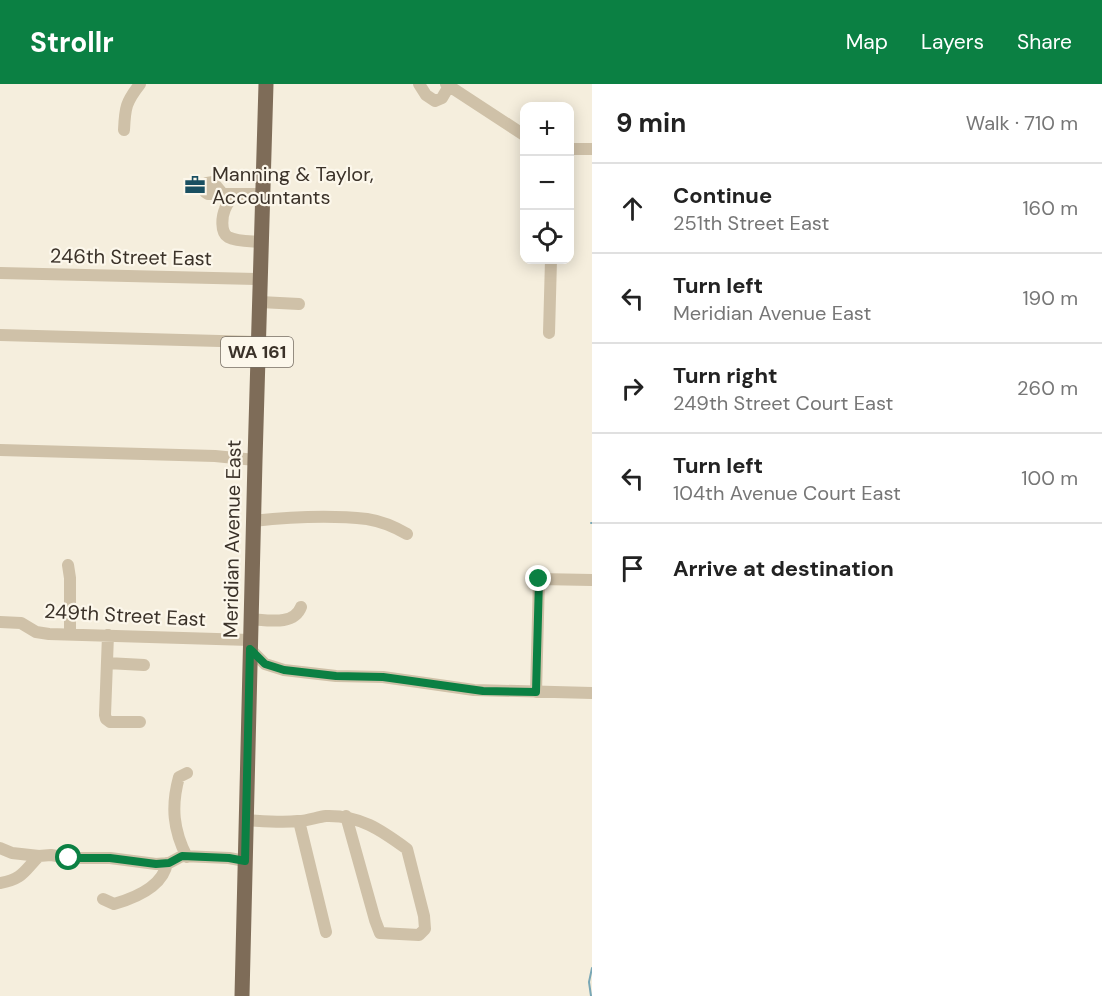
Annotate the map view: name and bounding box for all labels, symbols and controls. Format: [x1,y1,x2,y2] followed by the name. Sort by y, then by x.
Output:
[30,24,114,61] text: Strollr
[846,28,888,56] text: Map
[921,28,984,56] text: Layers
[1017,28,1072,56] text: Share
[520,102,574,264] map controls
[520,102,574,156] button: +
[616,106,686,140] text: 9 min
[966,110,1078,136] text: Walk · 710 m
[520,156,574,210] button: −
[212,161,374,210] place label: Manning & Taylor, Accountants
[183,173,207,197] office icon: Manning & Taylor, Accountants
[673,181,772,210] text: Continue
[616,192,649,225] icon: ahead
[1022,195,1078,221] text: 160 m
[520,210,574,264] button: locate
[673,210,829,236] text: 251th Street East
[50,243,212,271] street label: 246th Street East
[673,271,763,300] text: Turn left
[616,282,649,315] icon: left
[1022,285,1078,311] text: 190 m
[673,300,871,326] text: Meridian Avenue East
[221,337,293,367] road number: WA 161
[673,361,778,390] text: Turn right
[616,372,649,405] icon: right
[1017,375,1078,401] text: 260 m
[673,390,893,416] text: 249th Street Court East
[217,439,247,638] street label: Meridian Avenue East
[673,451,763,480] text: Turn left
[616,462,649,495] icon: left
[1021,465,1078,491] text: 100 m
[673,480,901,506] text: 104th Avenue Court East
[616,552,649,585] icon: arrive
[673,554,894,583] text: Arrive at destination
[525,565,551,591] route end
[43,598,207,632] street label: 249th Street East
[55,844,81,870] route start

